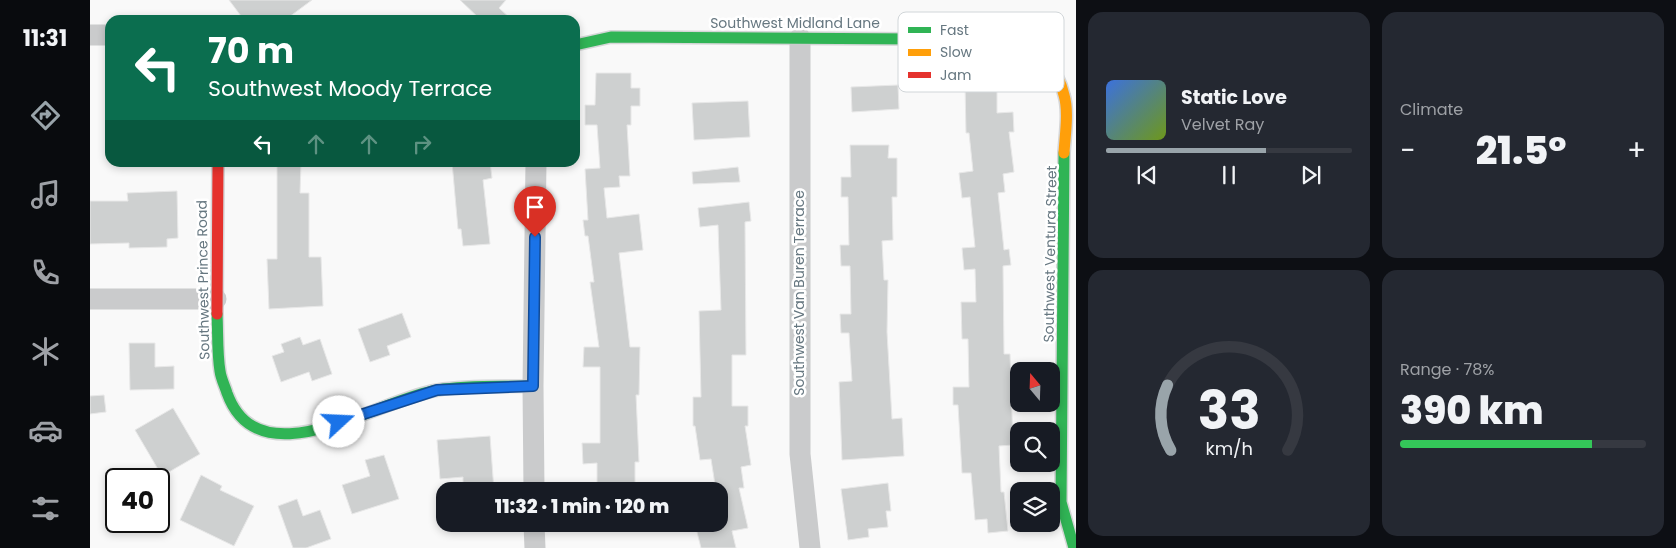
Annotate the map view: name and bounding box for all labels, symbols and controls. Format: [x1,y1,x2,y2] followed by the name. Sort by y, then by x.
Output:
[898,12,1064,92] legend
[710,13,880,33] street label: Southwest Midland Lane
[940,20,969,40] text: Fast
[23,23,67,54] text: 11:31
[208,26,294,75] text: 70 m
[125,35,190,100] icon: left
[940,42,973,62] text: Slow
[940,65,971,85] text: Jam
[208,73,492,104] text: Southwest Moody Terrace
[1181,84,1287,111] text: Static Love
[28,98,63,133] icon: directions
[1400,98,1463,121] text: Climate
[1181,113,1264,136] text: Velvet Ray
[1476,124,1567,177] text: 21.5°
[249,130,277,158] icon: left
[302,130,330,158] icon: ahead
[355,130,383,158] icon: ahead
[408,130,436,158] icon: right
[1400,131,1415,170] text: −
[1627,131,1646,170] text: +
[1133,161,1161,189] icon: previous
[1215,161,1243,189] icon: pause
[1297,161,1325,189] icon: next
[1038,165,1062,343] street label: Southwest Ventura Street
[28,177,63,212] icon: music
[514,186,556,237] pin
[789,190,809,396] street label: Southwest Van Buren Terrace
[521,193,549,221] icon: arrive
[192,200,214,360] street label: Southwest Prince Road
[28,255,63,290] icon: phone
[28,334,63,369] icon: climate
[1400,358,1494,381] text: Range · 78%
[1010,362,1060,412] north arrow
[1010,362,1060,532] map controls
[1198,374,1260,447] text: 33
[1400,384,1544,437] text: 390 km
[312,395,364,447] position arrow
[28,413,63,448] icon: car
[1010,422,1060,472] button: search
[1205,436,1253,461] text: km/h
[105,468,170,533] speed limit sign: 40
[1010,482,1060,532] button: layers
[28,491,63,526] icon: filters
[495,493,669,520] text: 11:32 · 1 min · 120 m

